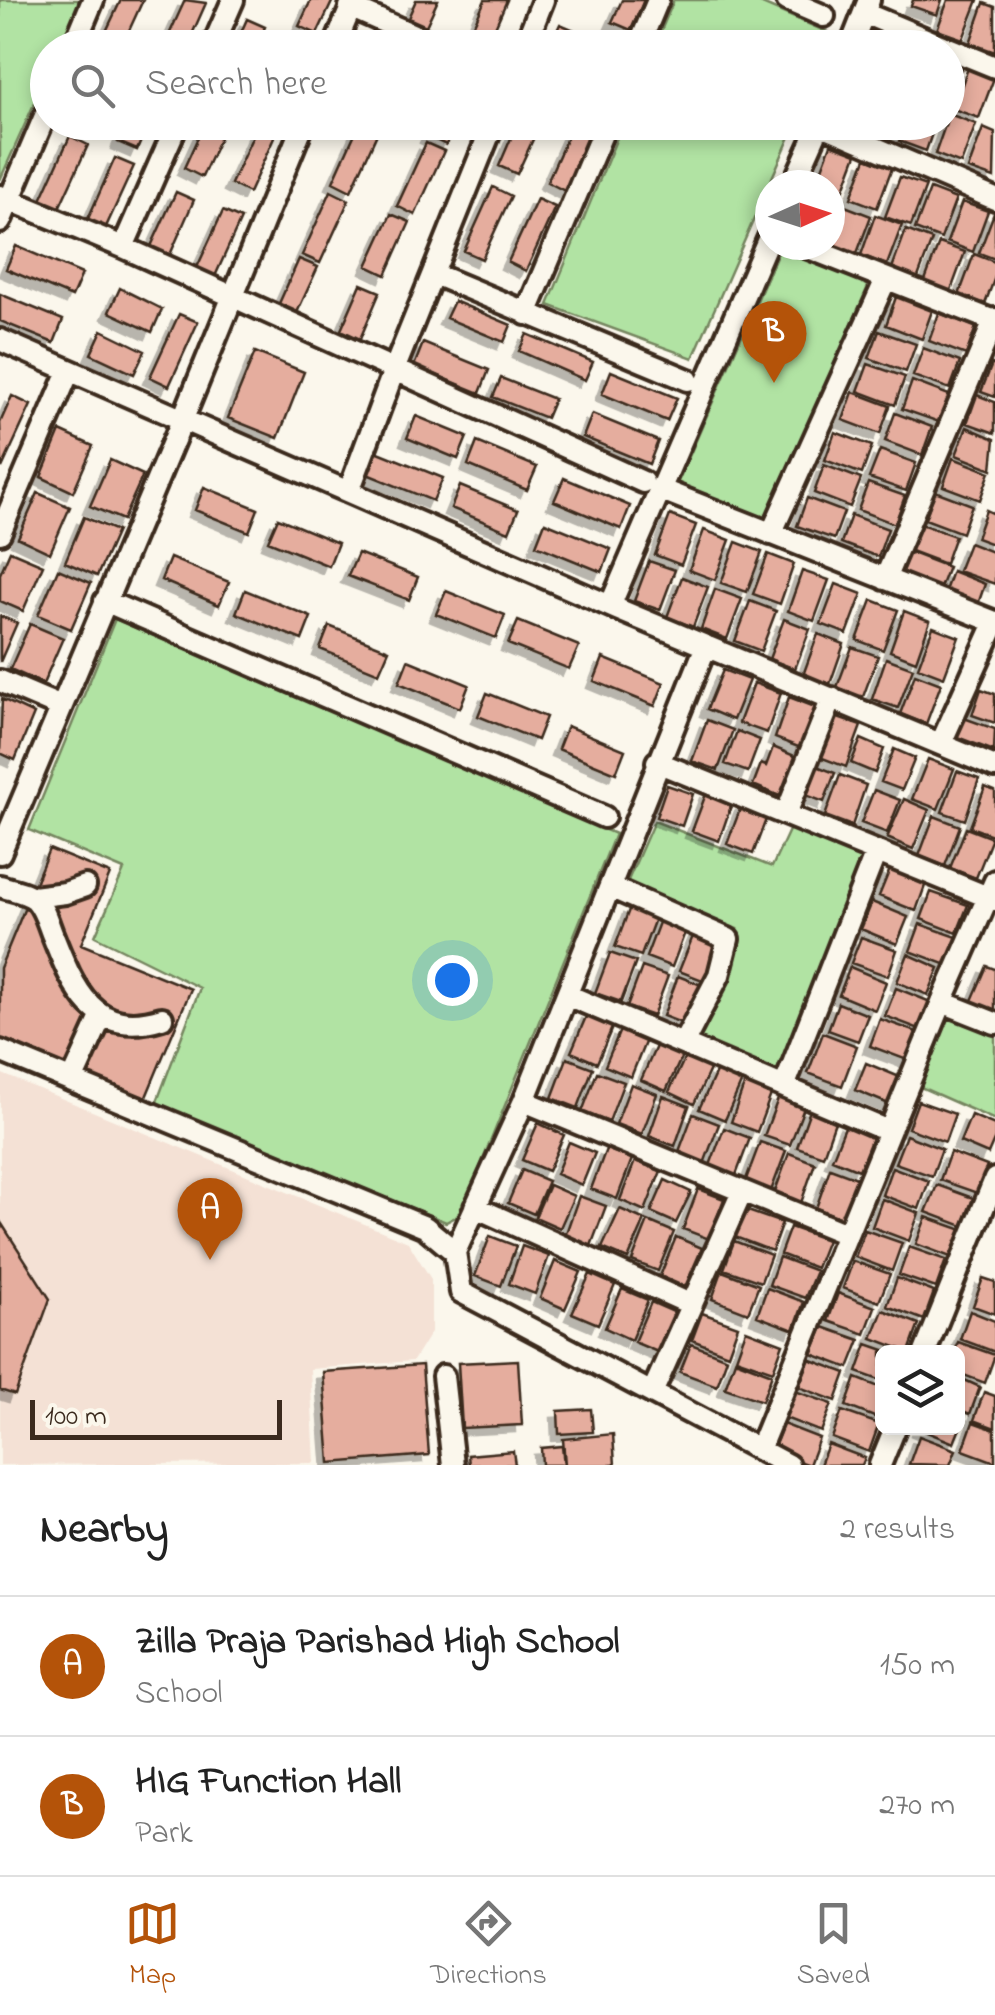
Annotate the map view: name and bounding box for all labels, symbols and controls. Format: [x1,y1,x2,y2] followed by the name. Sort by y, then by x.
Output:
[30,30,965,140] search box
[145,57,327,113] text: Search here
[65,58,120,113] icon: search
[755,170,845,260] north arrow
[742,300,806,383] pin: B
[427,955,478,1006] your location
[178,1178,242,1260] pin: A
[875,1345,965,1435] map controls
[875,1345,965,1435] button: layers
[30,1395,282,1440] scale bar
[45,1397,107,1438] text: 100 m
[40,1500,168,1561] text: Nearby
[840,1507,955,1554] text: 2 results
[135,1615,620,1671] text: Zilla Praja Parishad High School
[63,1643,82,1690] text: A
[880,1643,955,1690] text: 150 m
[135,1671,223,1718] text: School
[135,1755,402,1811] text: HIG Function Hall
[62,1783,83,1830] text: B
[879,1783,955,1830] text: 270 m
[135,1811,193,1858] text: Park
[125,1896,180,1997] tab: Map
[430,1896,547,1997] tab: Directions
[797,1896,870,1997] tab: Saved

